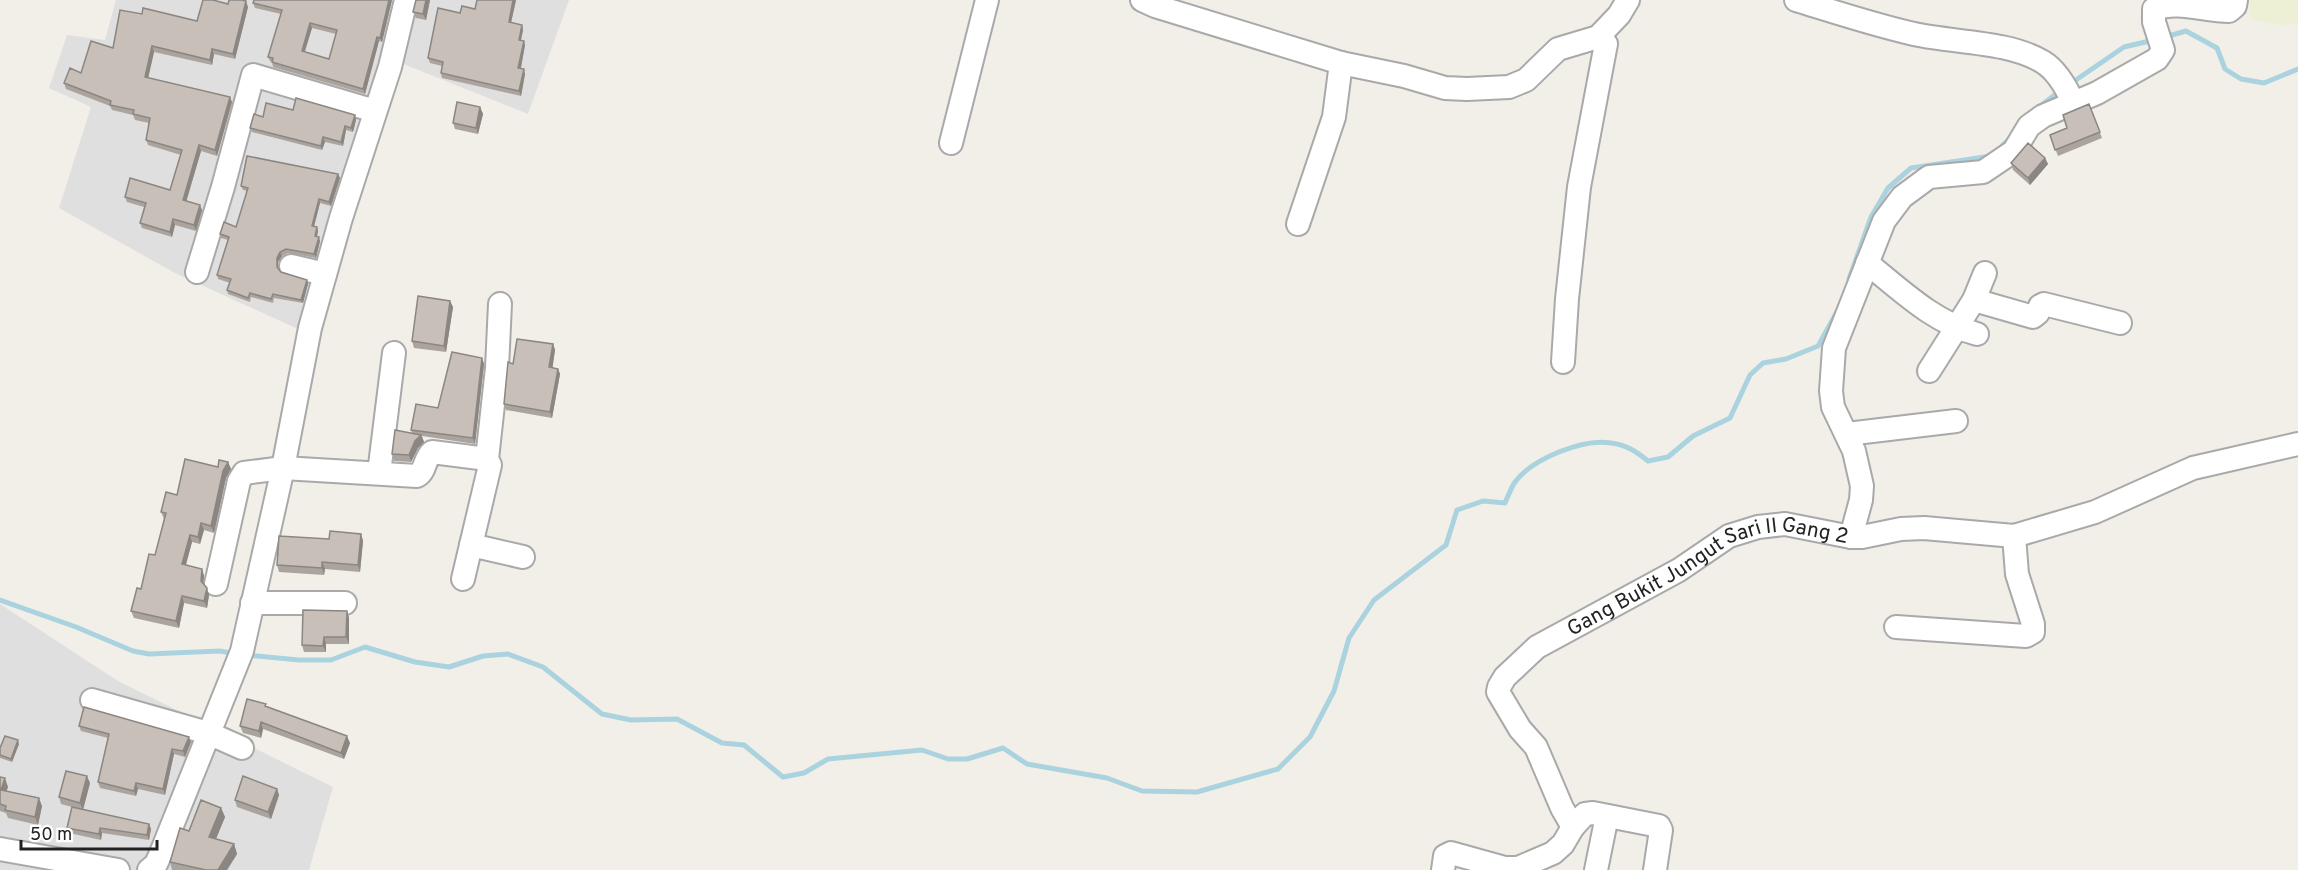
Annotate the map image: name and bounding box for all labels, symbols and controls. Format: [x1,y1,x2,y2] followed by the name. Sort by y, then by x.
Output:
[1563,512,1851,643] street label: Gang Bukit Jungut Sari II Gang 2
[21,813,158,851] scale bar
[30,824,72,847] text: 50 m

